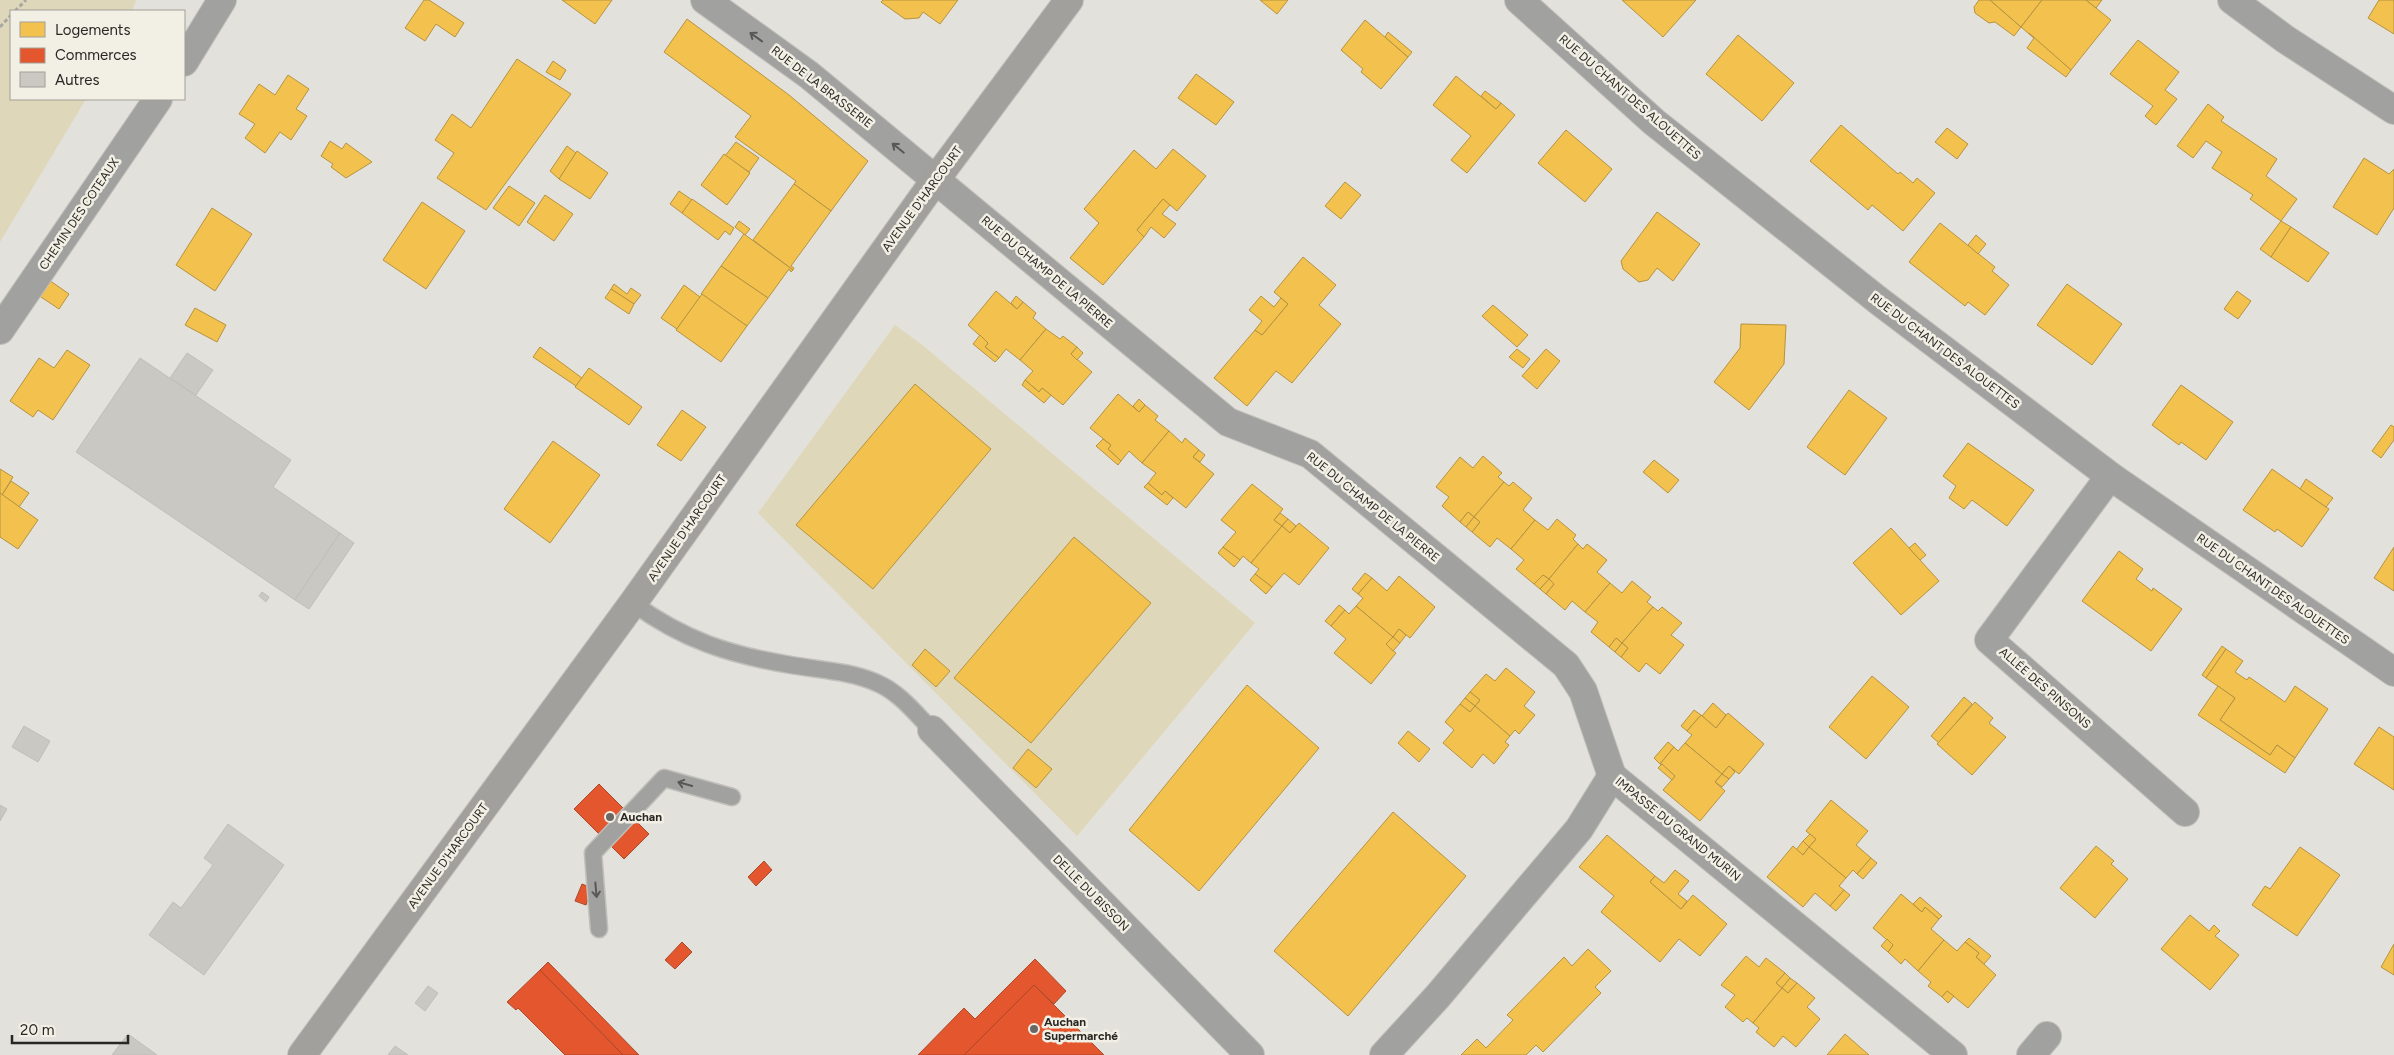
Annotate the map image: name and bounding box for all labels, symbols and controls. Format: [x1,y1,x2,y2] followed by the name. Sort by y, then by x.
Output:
[10,10,185,100] legend
[55,21,130,39] text: Logements
[749,32,763,42] one-way arrow
[1556,32,1704,162] street label: RUE DU CHANT DES ALOUETTES
[769,43,875,131] street label: RUE DE LA BRASSERIE
[55,46,137,64] text: Commerces
[55,71,99,89] text: Autres
[892,142,905,153] one-way arrow
[879,143,965,254] street label: AVENUE D'HARCOURT
[36,155,122,273] street label: CHEMIN DES COTEAUX
[979,213,1115,331] street label: RUE DU CHAMP DE LA PIERRE
[1868,290,2022,412] street label: RUE DU CHANT DES ALOUETTES
[1304,449,1442,565] street label: RUE DU CHAMP DE LA PIERRE
[645,472,729,584] street label: AVENUE D'HARCOURT
[2194,531,2352,647] street label: RUE DU CHANT DES ALOUETTES
[1997,645,2093,731] street label: ALLÉE DES PINSONS
[1613,774,1743,884] street label: IMPASSE DU GRAND MURIN
[678,779,694,788] one-way arrow
[405,800,491,911] street label: AVENUE D'HARCOURT
[620,810,662,824] place label: Auchan
[604,811,616,823] marker: Auchan
[1050,852,1132,934] street label: DELLE DU BISSON
[591,882,601,898] one-way arrow
[12,1012,129,1044] scale bar
[1044,1015,1118,1043] place label: Auchan Supermarché
[20,1021,54,1039] text: 20 m
[1028,1023,1040,1035] marker: Auchan Supermarché

